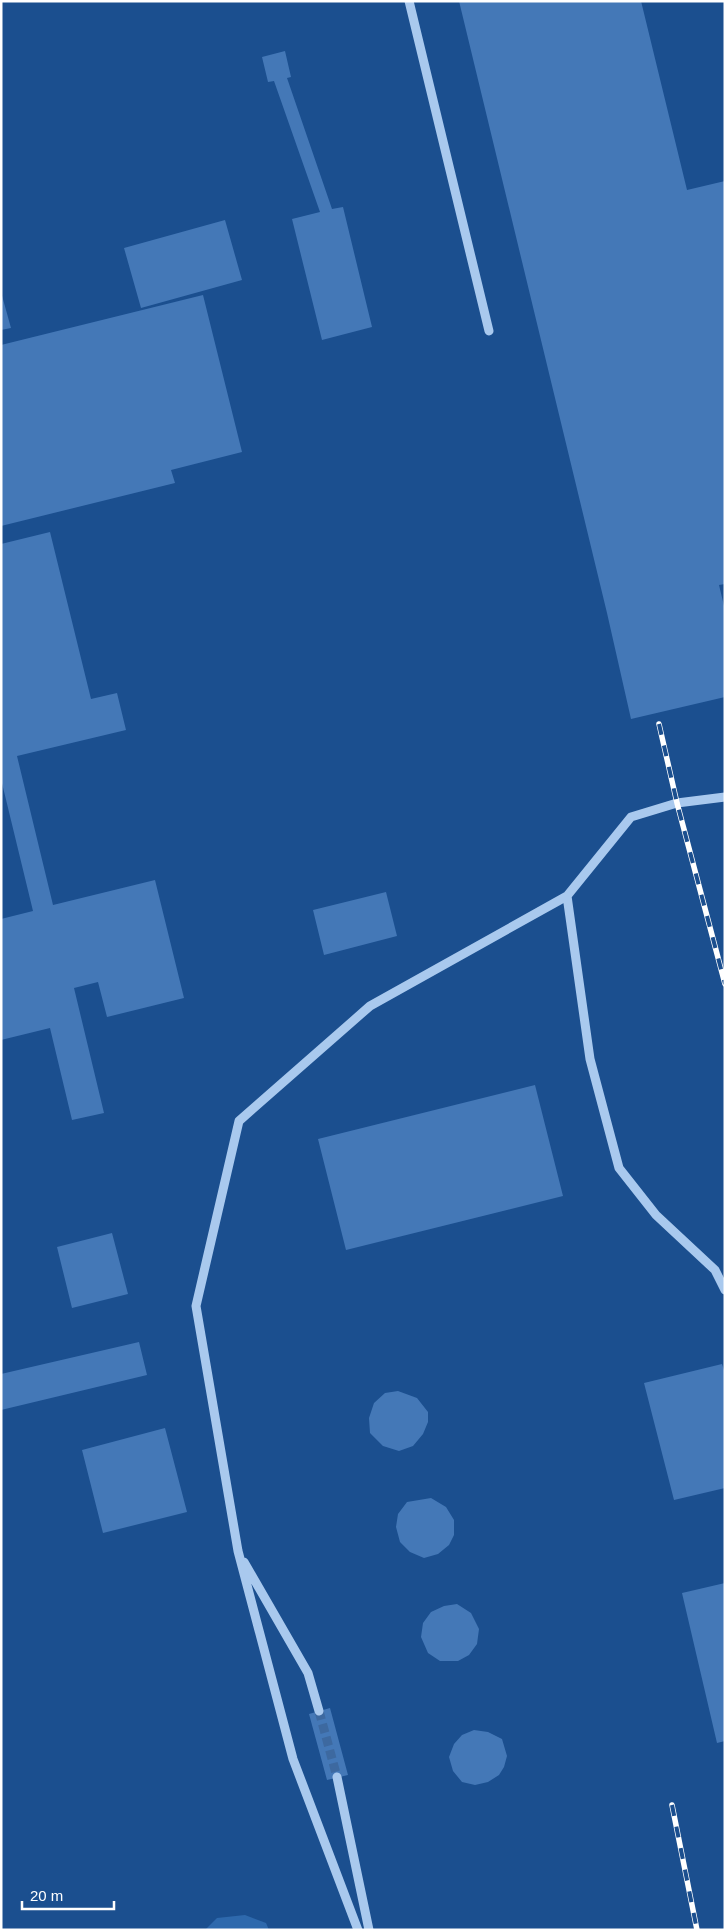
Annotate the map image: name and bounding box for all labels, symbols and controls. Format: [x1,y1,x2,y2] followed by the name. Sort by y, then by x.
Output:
[22,1878,115,1910] scale bar
[30,1887,63,1904] text: 20 m

